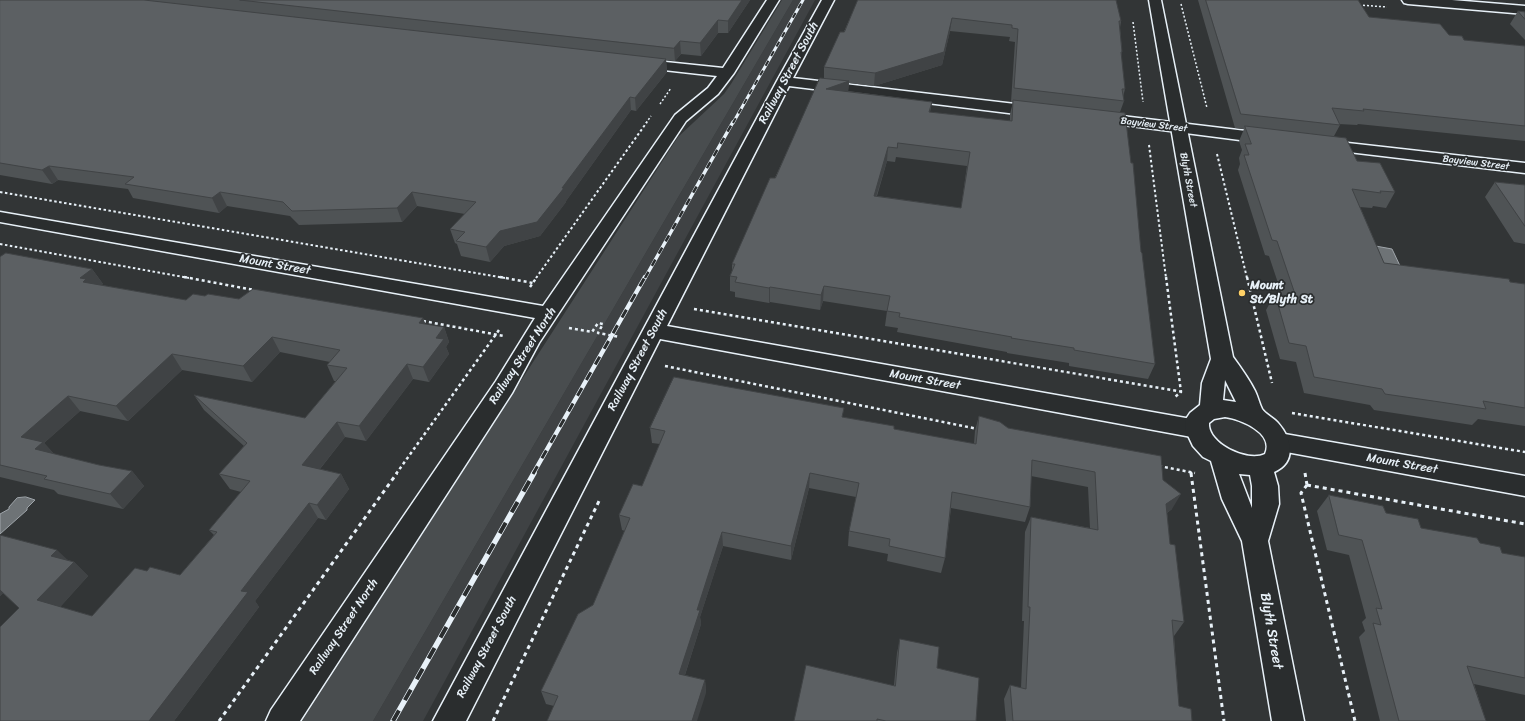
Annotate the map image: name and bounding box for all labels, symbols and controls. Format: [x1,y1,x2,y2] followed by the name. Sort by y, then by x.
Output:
[756,20,822,126] street label: Railway Street South
[1120,115,1188,135] street label: Bayview Street
[1177,152,1199,208] street label: Blyth Street
[1442,153,1510,173] street label: Bayview Street
[238,252,312,278] street label: Mount Street
[1250,279,1313,307] place label: Mount St/Blyth St
[1237,288,1247,298] marker: Mount St/Blyth St
[486,305,560,407] street label: Railway Street North
[605,307,671,413] street label: Railway Street South
[888,367,962,393] street label: Mount Street
[1365,451,1439,477] street label: Mount Street
[307,576,381,678] street label: Railway Street North
[1256,591,1286,671] street label: Blyth Street
[454,594,520,700] street label: Railway Street South

